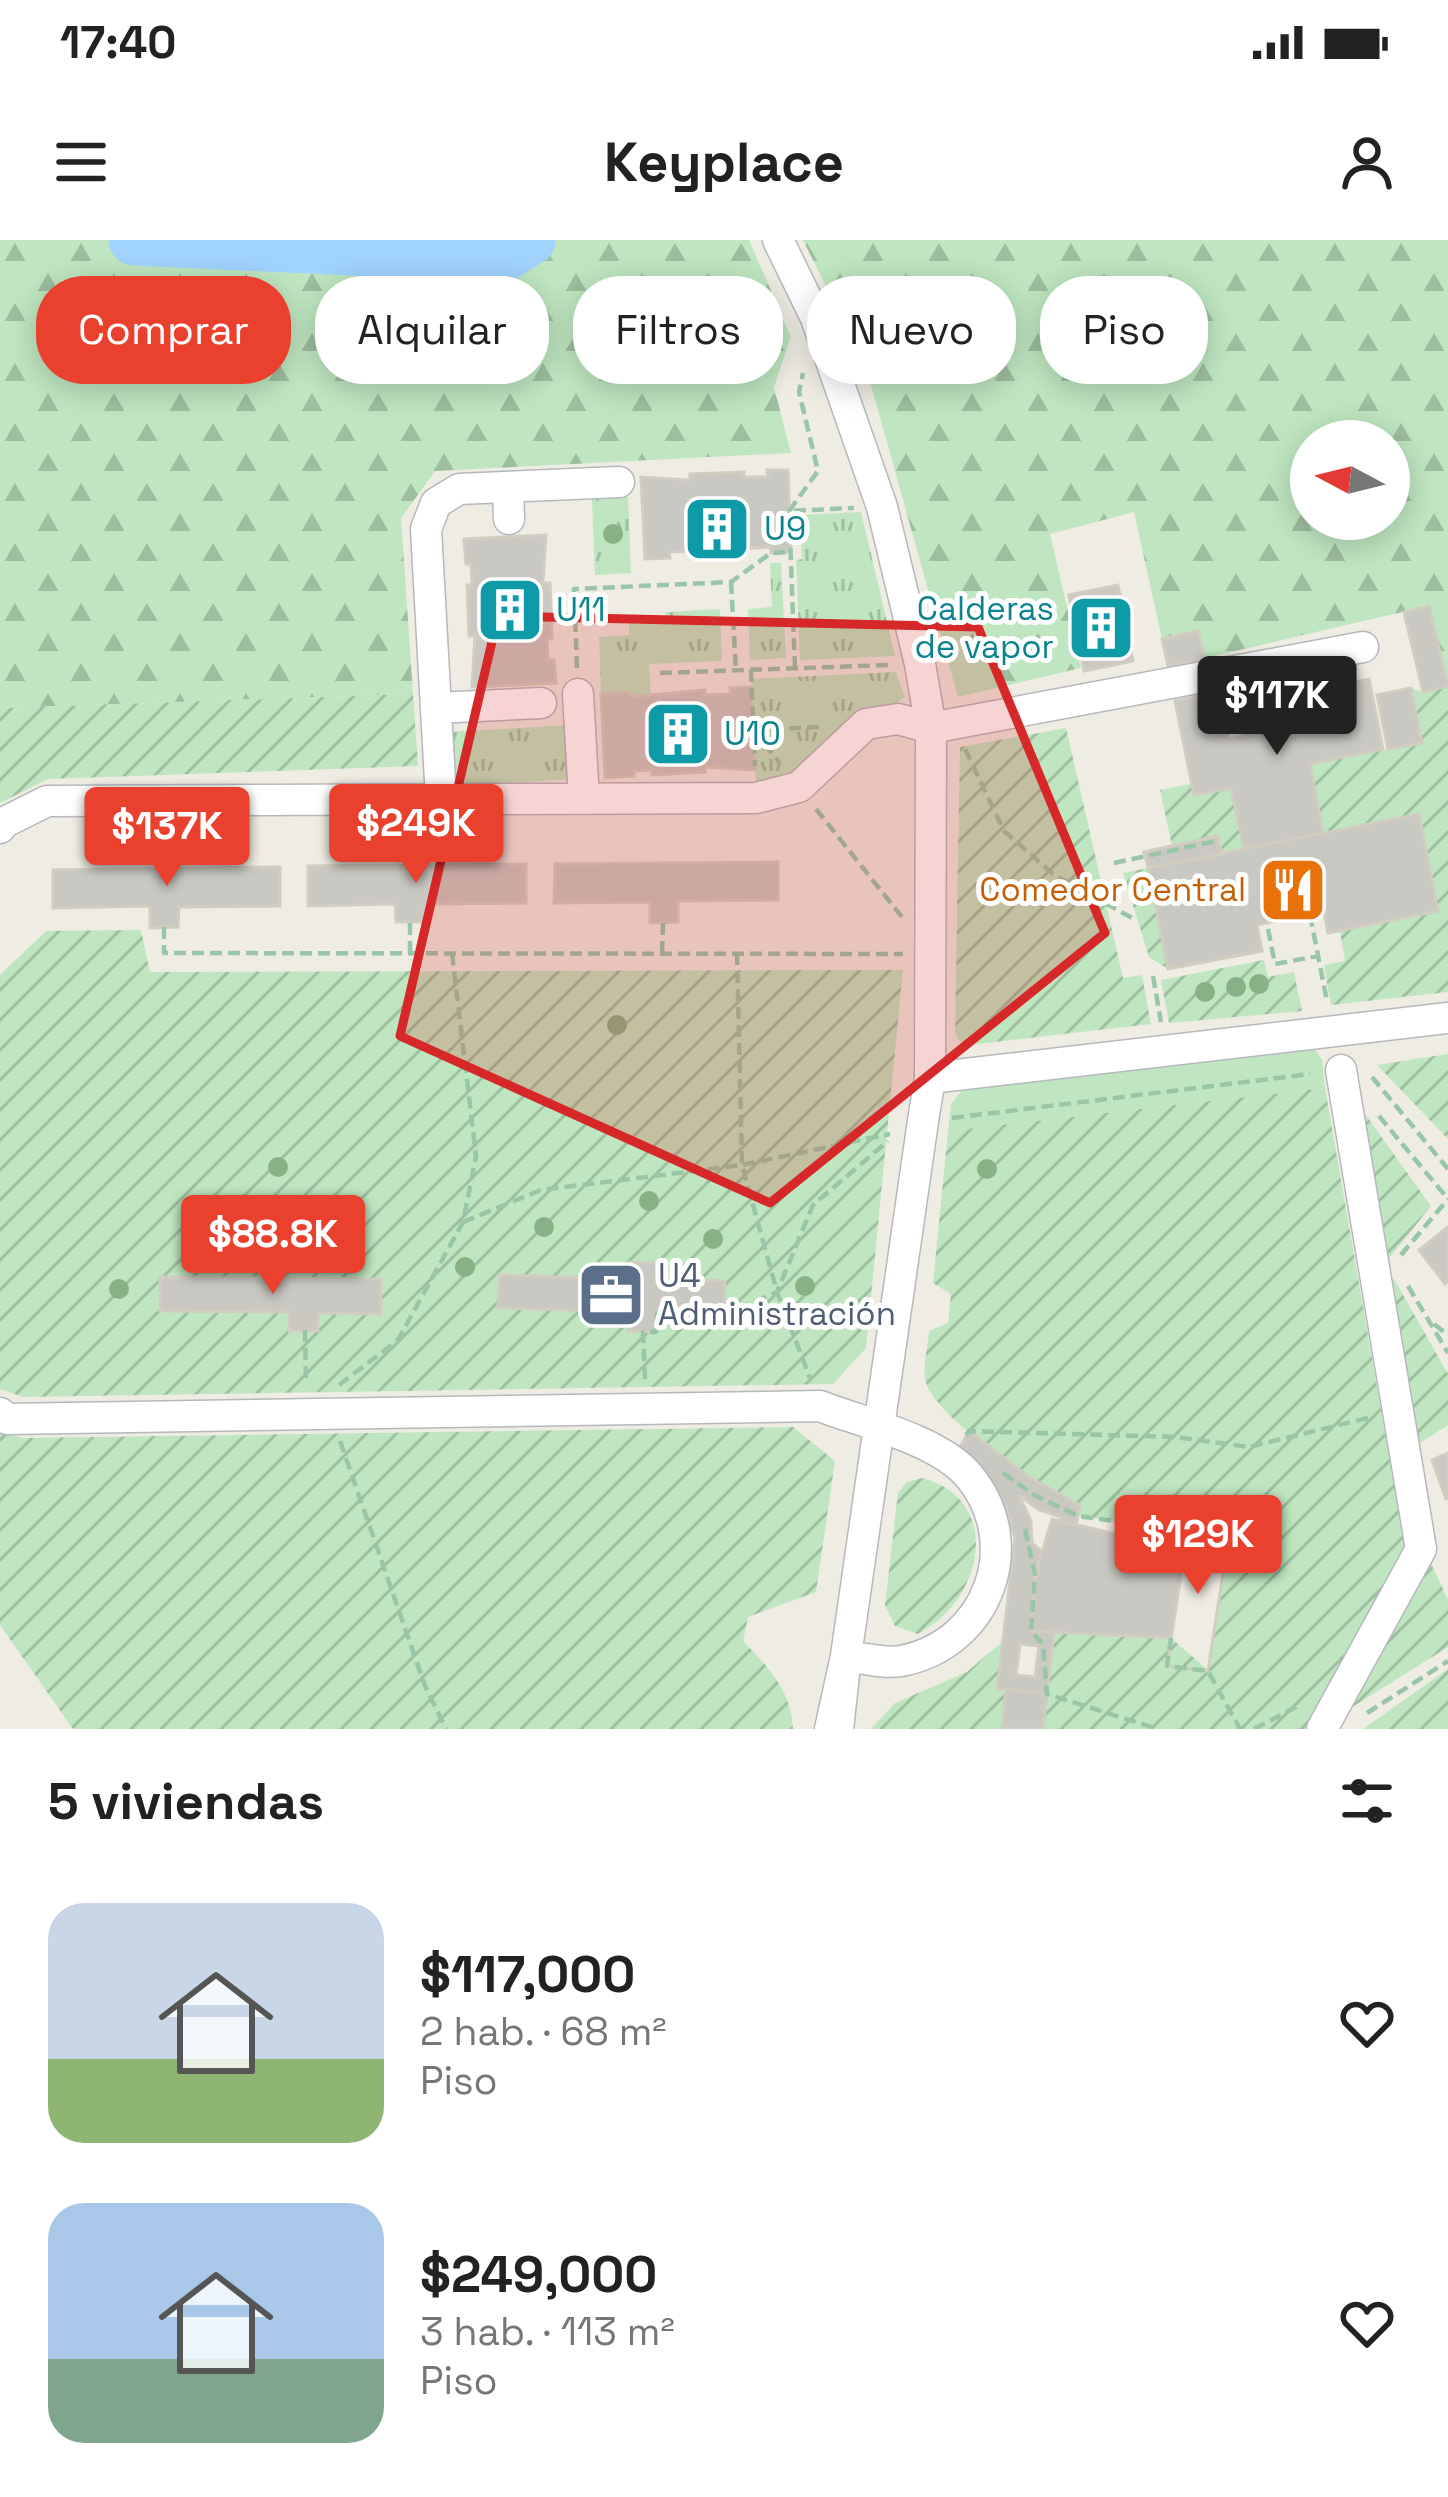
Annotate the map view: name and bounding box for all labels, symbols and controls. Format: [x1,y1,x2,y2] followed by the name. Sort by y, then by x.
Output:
[60,14,176,71] text: 17:40
[604,128,844,197] text: Keyplace
[48,129,114,195] icon: menu
[1334,129,1400,195] icon: person
[36,276,291,384] chip: Comprar
[315,276,549,384] chip: Alquilar
[573,276,783,384] chip: Filtros
[807,276,1016,384] chip: Nuevo
[1040,276,1208,384] chip: Piso
[1290,420,1410,540] north arrow
[1290,420,1410,540] map controls
[682,494,752,564] building icon: U9
[764,508,806,550] place label: U9
[475,575,545,645] building icon: U11
[914,588,1054,668] place label: Calderas de vapor
[556,589,606,631] place label: U11
[1066,593,1136,663] building icon: Calderas de vapor
[1193,656,1361,758] pin: $117K
[1225,670,1329,719] text: $117K
[643,699,713,769] building icon: U10
[724,713,781,755] place label: U10
[332,784,500,886] pin: $249K
[83,787,251,889] pin: $137K
[356,798,476,847] text: $249K
[112,801,223,850] text: $137K
[1258,855,1328,925] restaurant icon: Comedor Central
[979,869,1246,911] place label: Comedor Central
[175,1195,371,1297] pin: $88.8K
[208,1209,338,1258] text: $88.8K
[658,1255,896,1335] place label: U4 Administración
[576,1260,646,1330] office icon: U4 Administración
[1114,1495,1282,1597] pin: $129K
[1142,1509,1254,1558] text: $129K
[1334,1768,1400,1834] icon: filters
[48,1769,324,1834] text: 5 viviendas
[420,1942,635,2007] text: $117,000
[144,1951,288,2095] icon: home
[1334,1990,1400,2056] icon: heart
[420,2007,667,2056] text: 2 hab. · 68 m²
[420,2056,498,2105] text: Piso
[420,2242,657,2307] text: $249,000
[144,2251,288,2395] icon: home
[1334,2290,1400,2356] icon: heart
[420,2307,675,2356] text: 3 hab. · 113 m²
[420,2356,498,2405] text: Piso

